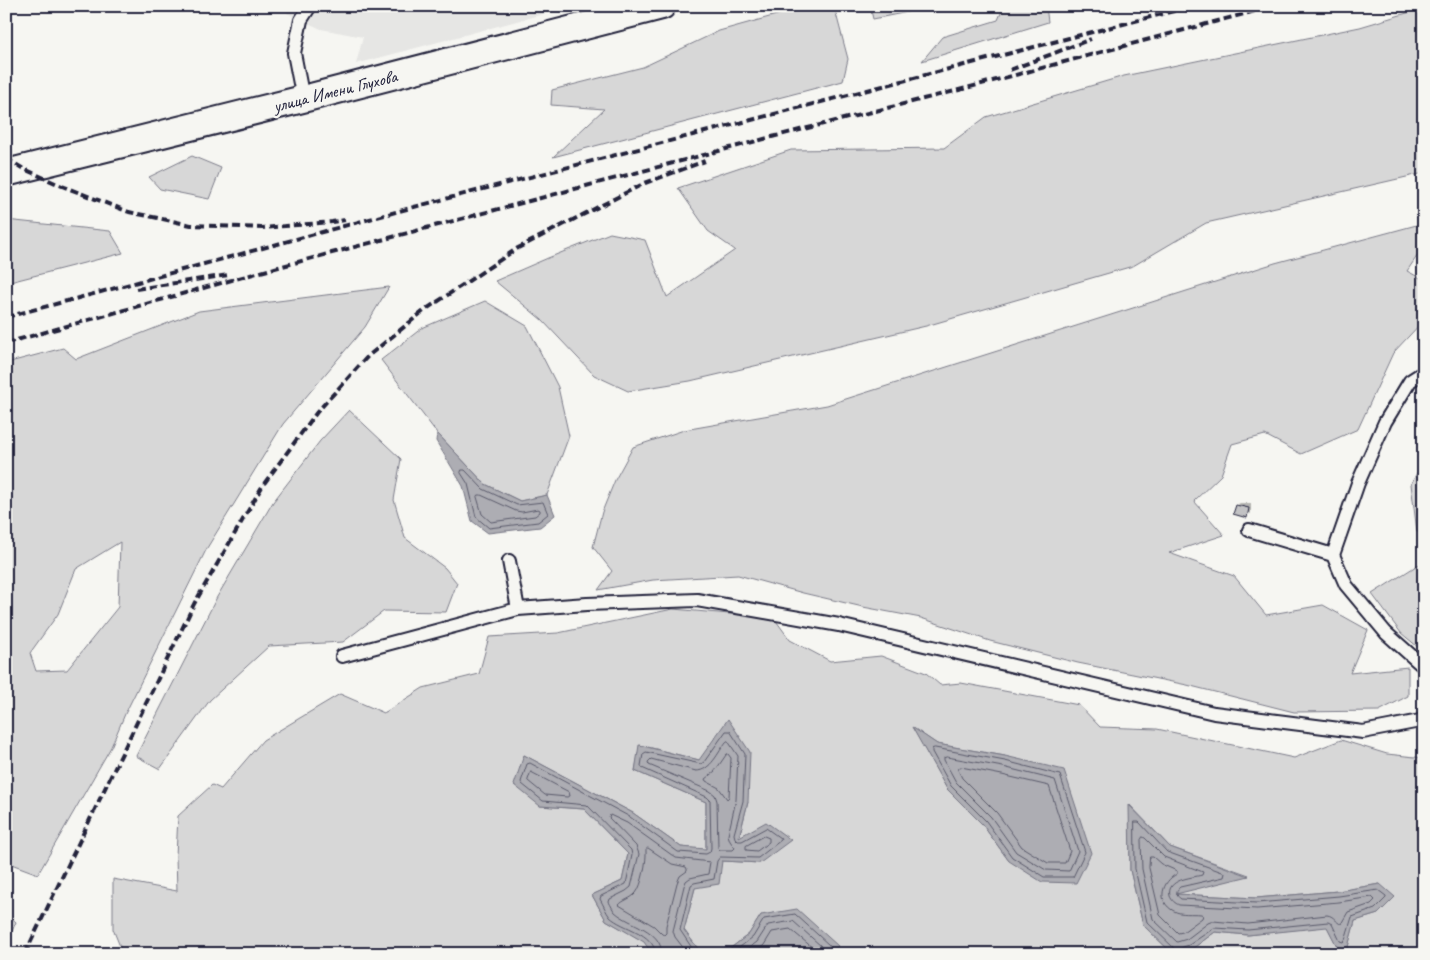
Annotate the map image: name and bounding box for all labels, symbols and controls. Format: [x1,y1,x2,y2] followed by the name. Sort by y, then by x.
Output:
[270,65,401,117] street label: улица Имени Глухова

